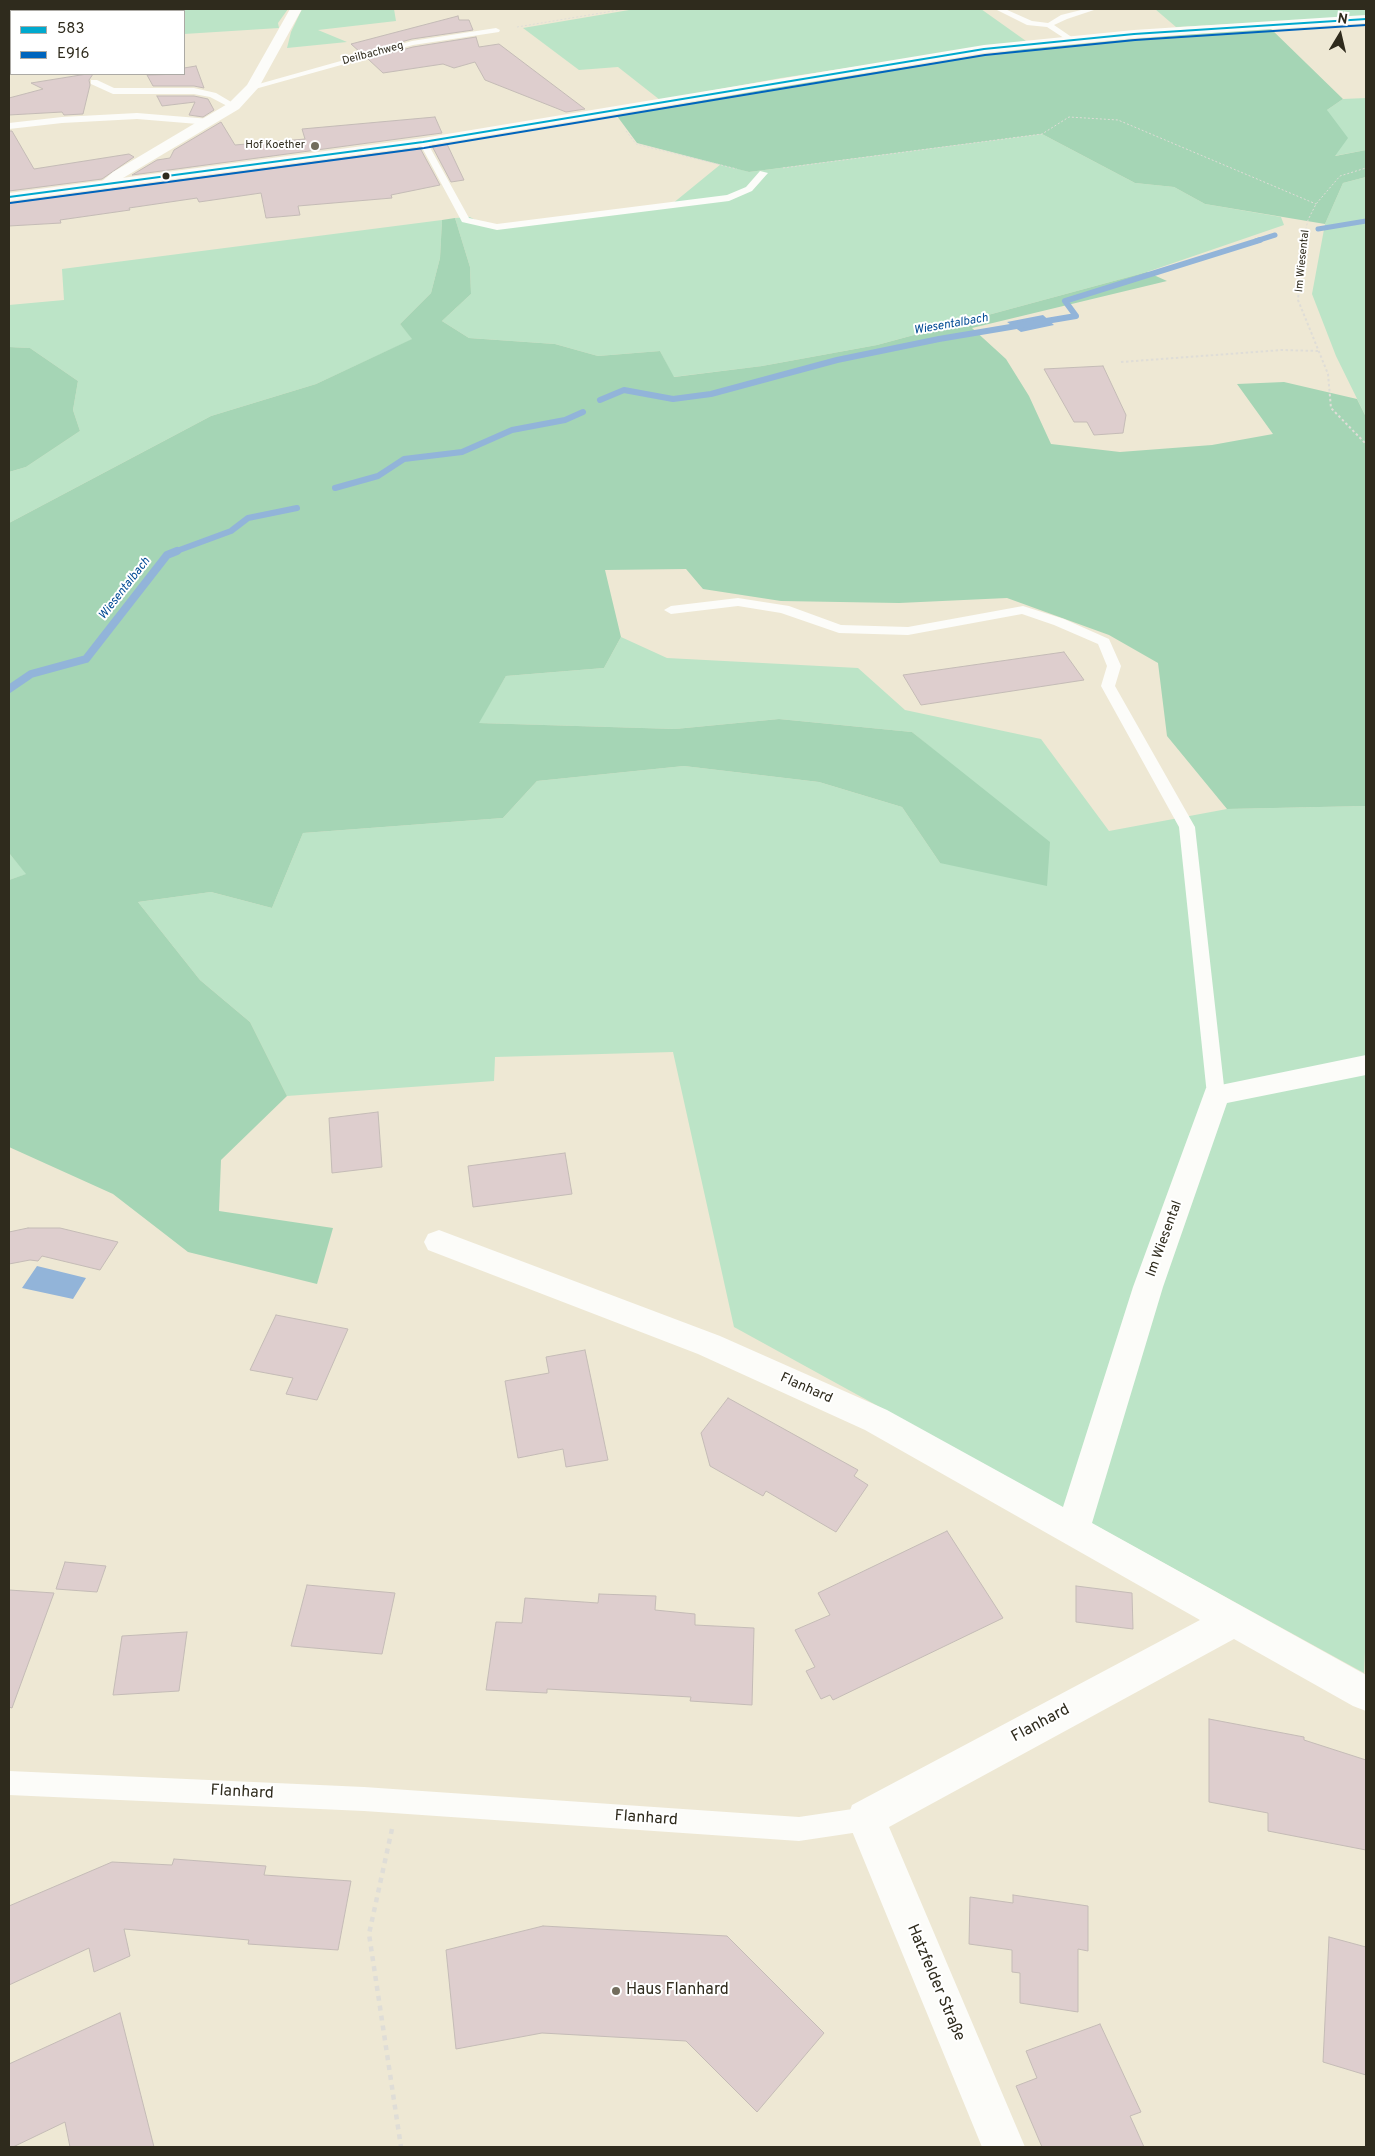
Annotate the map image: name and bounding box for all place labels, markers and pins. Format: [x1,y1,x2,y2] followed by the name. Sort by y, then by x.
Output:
[245,139,305,153] place label: Hof Koether
[309,140,321,152] marker: Hof Koether
[161,171,171,181] unlabelled marker
[626,1981,729,2001] place label: Haus Flanhard
[610,1985,622,1997] marker: Haus Flanhard

